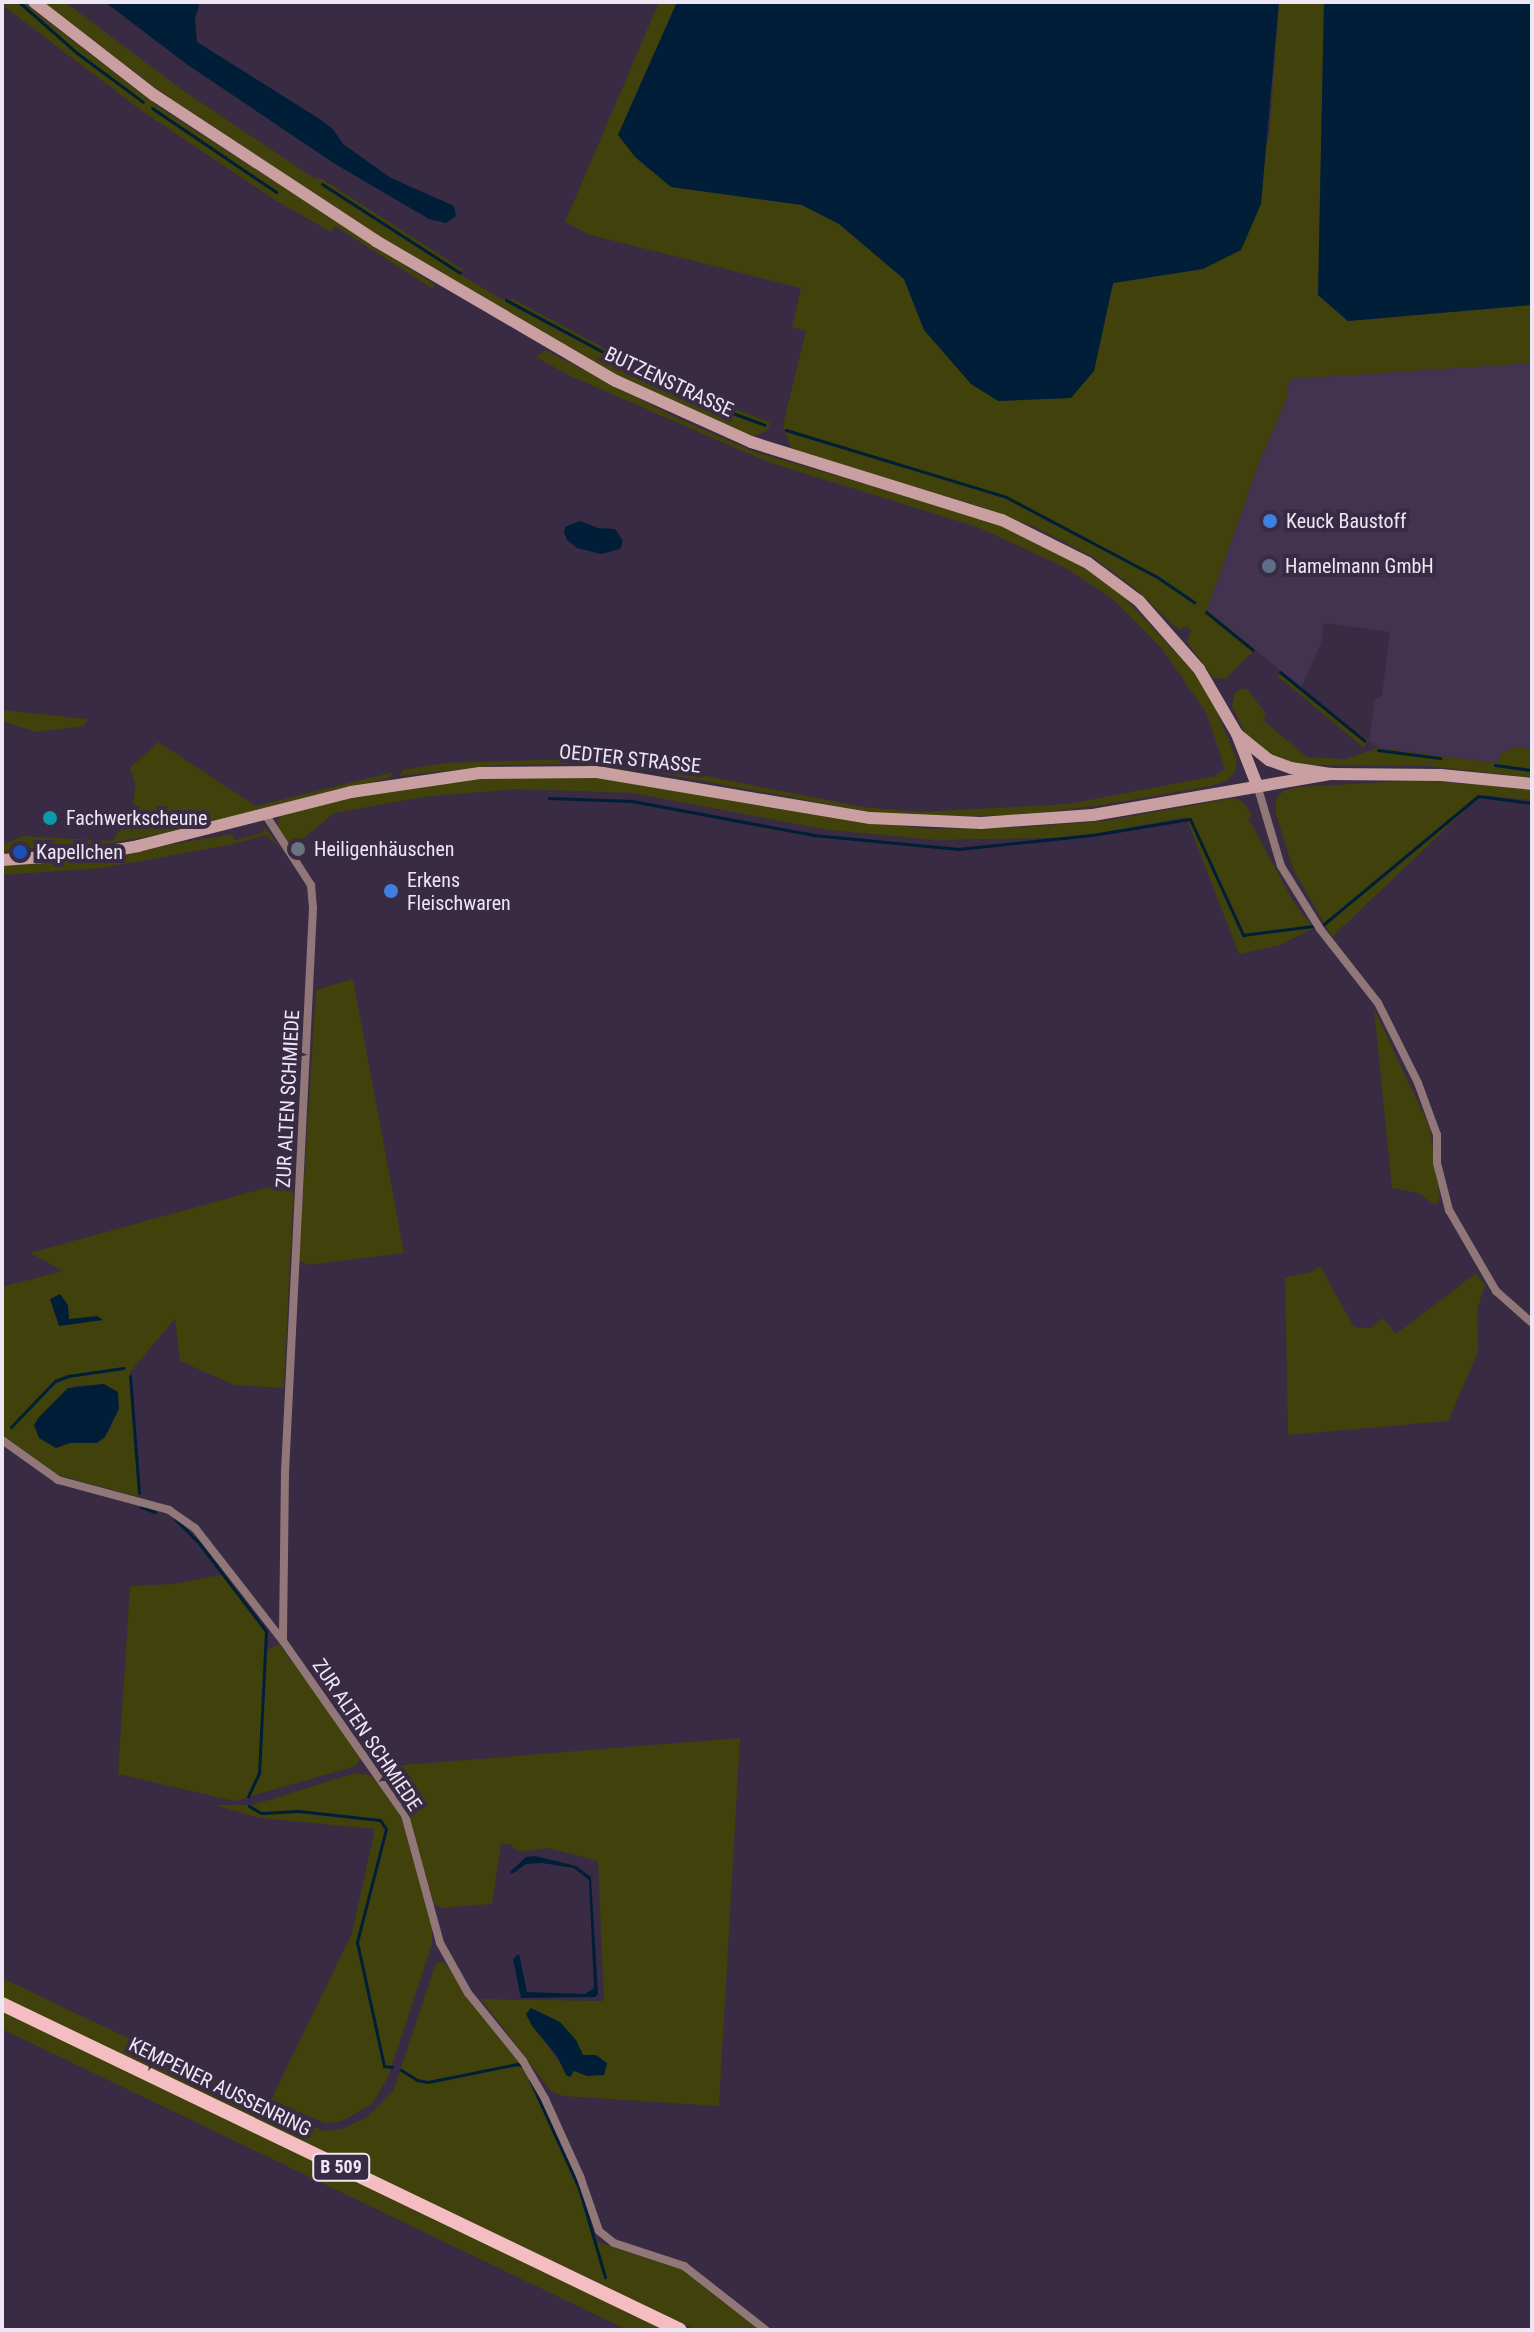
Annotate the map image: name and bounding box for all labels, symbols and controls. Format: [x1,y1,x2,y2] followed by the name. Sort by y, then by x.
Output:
[601,342,737,422] street label: BUTZENSTRASSE
[1286,509,1406,533] place label: Keuck Baustoff
[1261,512,1279,530] marker: Keuck Baustoff
[1285,554,1434,578] place label: Hamelmann GmbH
[1260,557,1278,575] marker: Hamelmann GmbH
[558,740,702,778] street label: OEDTER STRASSE
[66,806,207,830] place label: Fachwerkscheune
[41,809,59,827] marker: Fachwerkscheune
[314,837,454,861] place label: Heiligenhäuschen
[36,840,123,864] place label: Kapellchen
[289,840,307,858] marker: Heiligenhäuschen
[11,843,29,861] marker: Kapellchen
[407,868,511,915] place label: Erkens Fleischwaren
[382,882,400,900] marker: Erkens Fleischwaren
[271,1009,305,1189] street label: ZUR ALTEN SCHMIEDE
[307,1654,427,1816] street label: ZUR ALTEN SCHMIEDE
[125,2032,315,2142] street label: KEMPENER AUSSENRING
[311,2153,371,2181] road number: B 509

